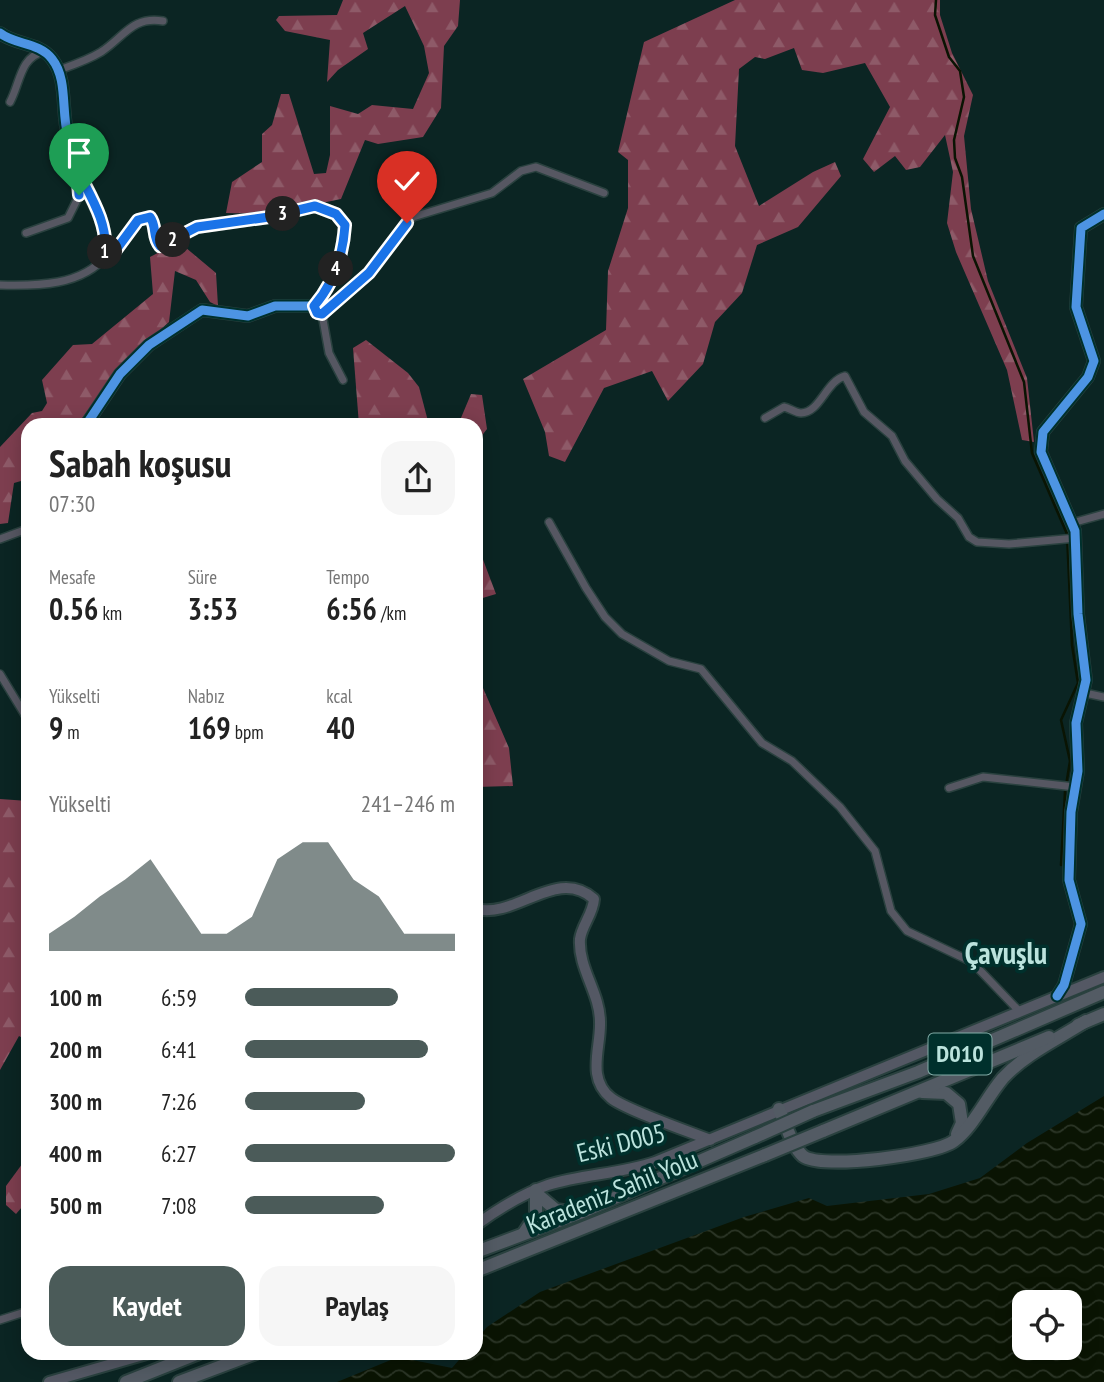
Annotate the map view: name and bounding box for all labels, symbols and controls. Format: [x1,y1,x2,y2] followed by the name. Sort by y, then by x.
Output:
[49,123,109,195] pin
[60,134,98,172] icon: arrive
[377,151,437,223] pin
[388,162,426,200] icon: check
[266,196,300,232] pin: 3
[278,201,287,225] text: 3
[156,222,190,258] pin: 2
[168,227,177,251] text: 2
[88,234,122,270] pin: 1
[100,239,109,263] text: 1
[318,252,354,286] pin: 4
[331,256,340,280] text: 4
[49,438,231,487] text: Sabah koşusu
[381,441,455,515] button: share
[49,489,95,518] text: 07:30
[49,565,96,589] text: Mesafe
[188,565,217,589] text: Süre
[326,565,370,589] text: Tempo
[49,589,98,628] text: 0.56
[188,589,238,628] text: 3:53
[326,589,377,628] text: 6:56
[98,601,122,625] text: km
[377,601,406,625] text: /km
[49,684,100,708] text: Yükselti
[188,684,225,708] text: Nabız
[326,684,352,708] text: kcal
[49,708,63,747] text: 9
[188,708,231,747] text: 169
[326,708,355,747] text: 40
[63,720,80,744] text: m
[231,720,264,744] text: bpm
[49,789,111,818] text: Yükselti
[361,789,455,818] text: 241–246 m
[965,933,1047,972] district label: Çavuşlu
[49,983,102,1012] text: 100 m
[161,983,197,1012] text: 6:59
[928,1034,992,1074] road number: D010
[49,1035,102,1064] text: 200 m
[161,1035,197,1064] text: 6:41
[49,1087,102,1116] text: 300 m
[161,1087,197,1116] text: 7:26
[573,1116,669,1169] street label: Eski D005
[49,1139,102,1168] text: 400 m
[161,1139,197,1168] text: 6:27
[521,1142,702,1241] street label: Karadeniz Sahil Yolu
[49,1191,102,1220] text: 500 m
[161,1191,197,1220] text: 7:08
[49,1266,245,1346] button: Kaydet
[259,1266,455,1346] button: Paylaş
[1012,1290,1082,1360] map controls
[1012,1290,1082,1360] button: locate

